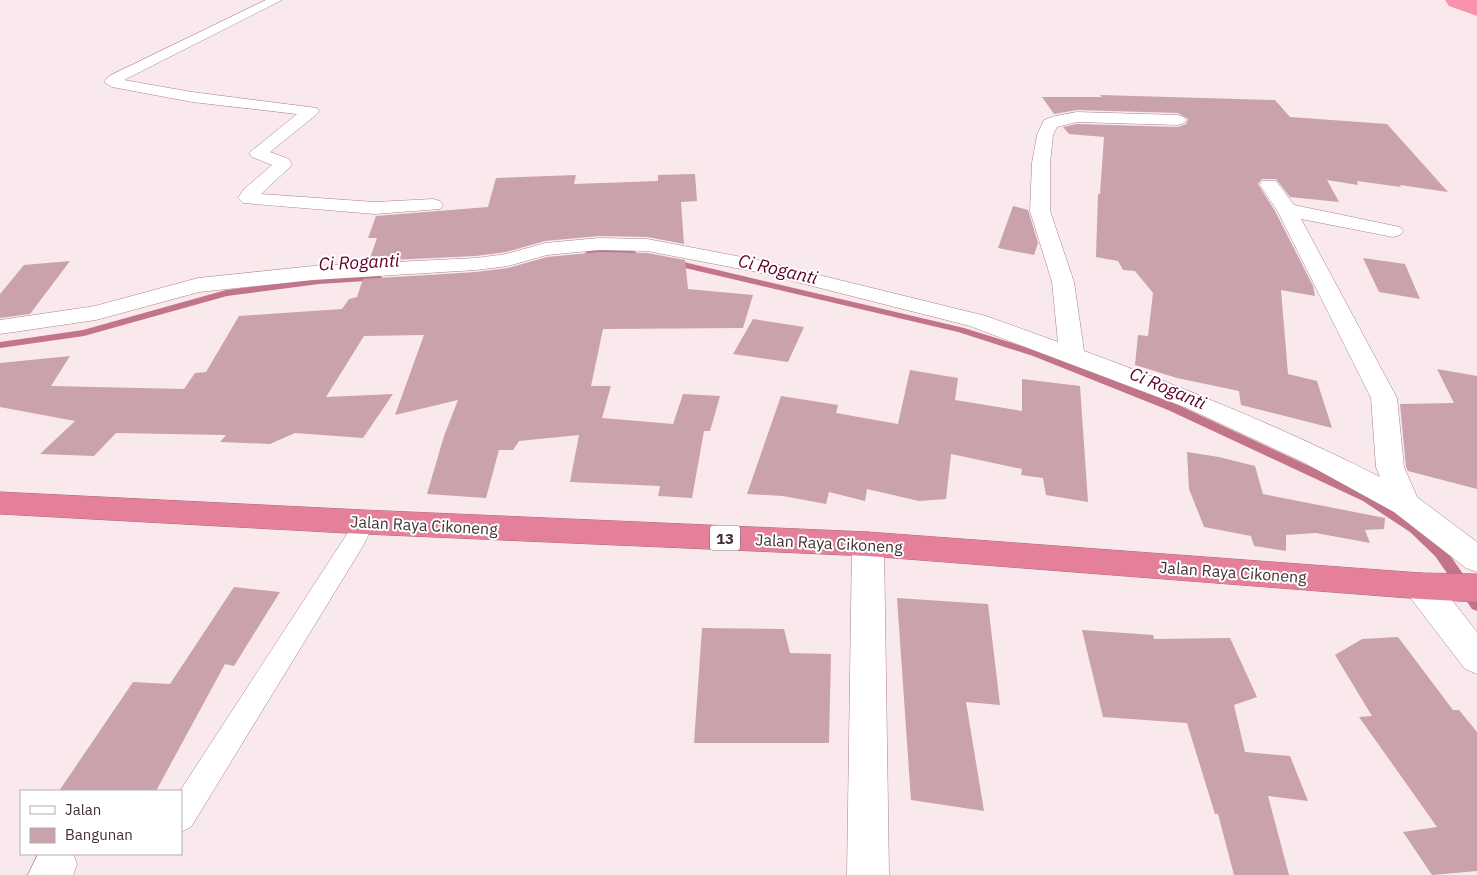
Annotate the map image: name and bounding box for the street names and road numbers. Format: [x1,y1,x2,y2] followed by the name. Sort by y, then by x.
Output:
[350,511,499,539] street label: Jalan Raya Cikoneng
[710,526,740,550] road number: 13
[755,529,904,557] street label: Jalan Raya Cikoneng
[1159,557,1308,587] street label: Jalan Raya Cikoneng

